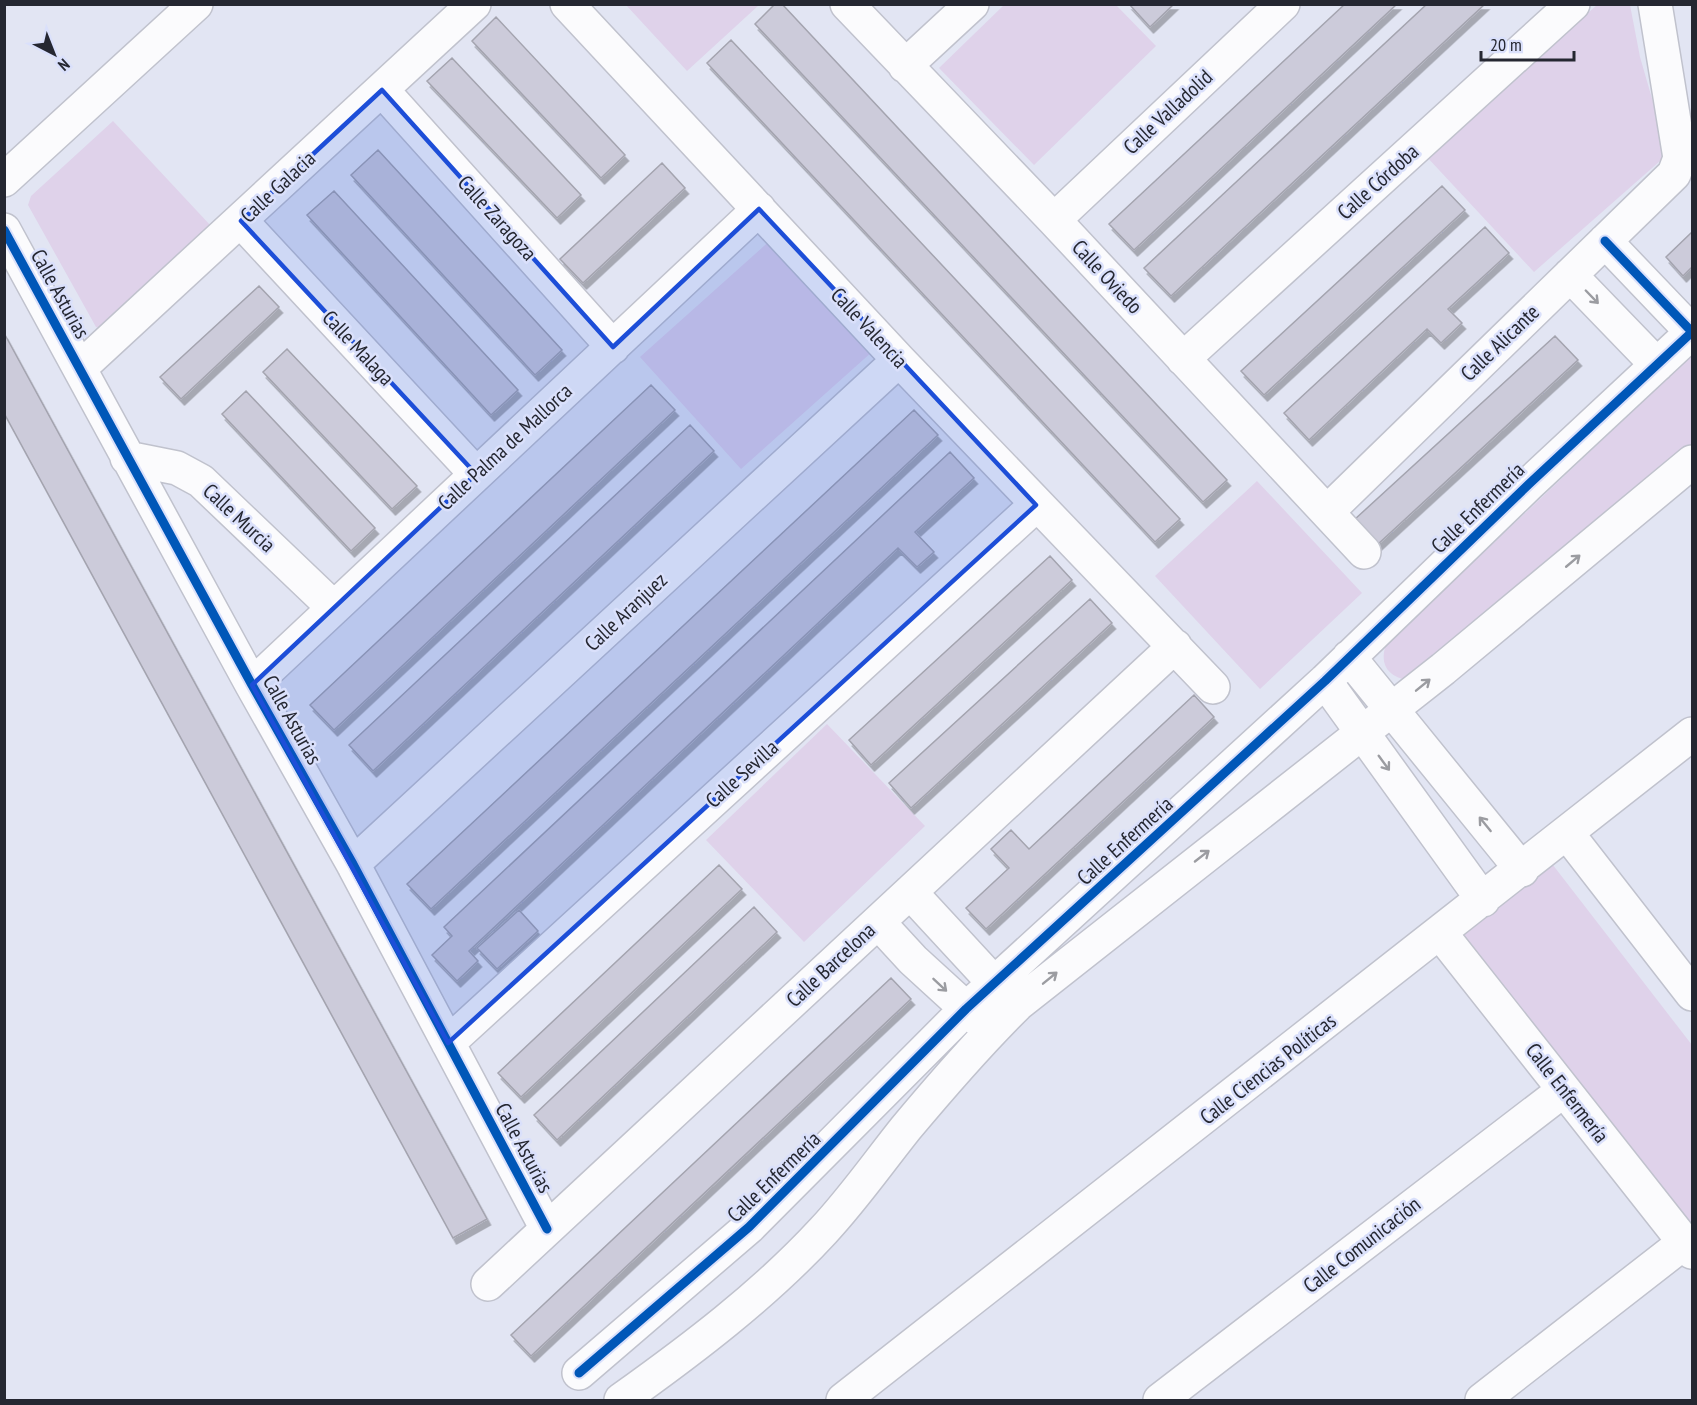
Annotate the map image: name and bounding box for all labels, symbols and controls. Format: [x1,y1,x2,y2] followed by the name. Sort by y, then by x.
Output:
[24,24,84,84] north arrow
[1481,24,1574,62] scale bar
[1490,33,1522,56] text: 20 m
[54,55,74,75] text: N
[1117,63,1218,160] street label: Calle Valladolid
[1331,138,1424,225] street label: Calle Córdoba
[234,145,321,228] street label: Calle Galacia
[452,169,543,266] street label: Calle Zaragoza
[1066,234,1148,319] street label: Calle Oviedo
[25,244,96,343] street label: Calle Asturias
[825,282,914,374] street label: Calle Valencia
[1585,290,1600,305] one-way arrow
[1455,299,1545,387] street label: Calle Alicante
[317,304,400,391] street label: Calle Malaga
[432,377,577,516] street label: Calle Palma de Mallorca
[1425,456,1530,559] street label: Calle Enfermería
[197,477,281,558] street label: Calle Murcia
[1565,554,1580,568] one-way arrow
[579,567,673,657] street label: Calle Aranjuez
[257,670,328,769] street label: Calle Asturias
[1415,678,1430,692] one-way arrow
[700,734,784,813] street label: Calle Sevilla
[1378,754,1390,770] one-way arrow
[1071,791,1178,891] street label: Calle Enfermería
[1478,817,1492,832] one-way arrow
[1194,850,1210,863] one-way arrow
[780,917,881,1013] street label: Calle Barcelona
[1042,971,1058,984] one-way arrow
[932,978,947,992] one-way arrow
[1194,1007,1341,1130] street label: Calle Ciencias Políticas
[1520,1037,1615,1148] street label: Calle Enfermería
[490,1098,559,1197] street label: Calle Asturias
[721,1125,826,1228] street label: Calle Enfermería
[1298,1190,1426,1299] street label: Calle Comunicación

